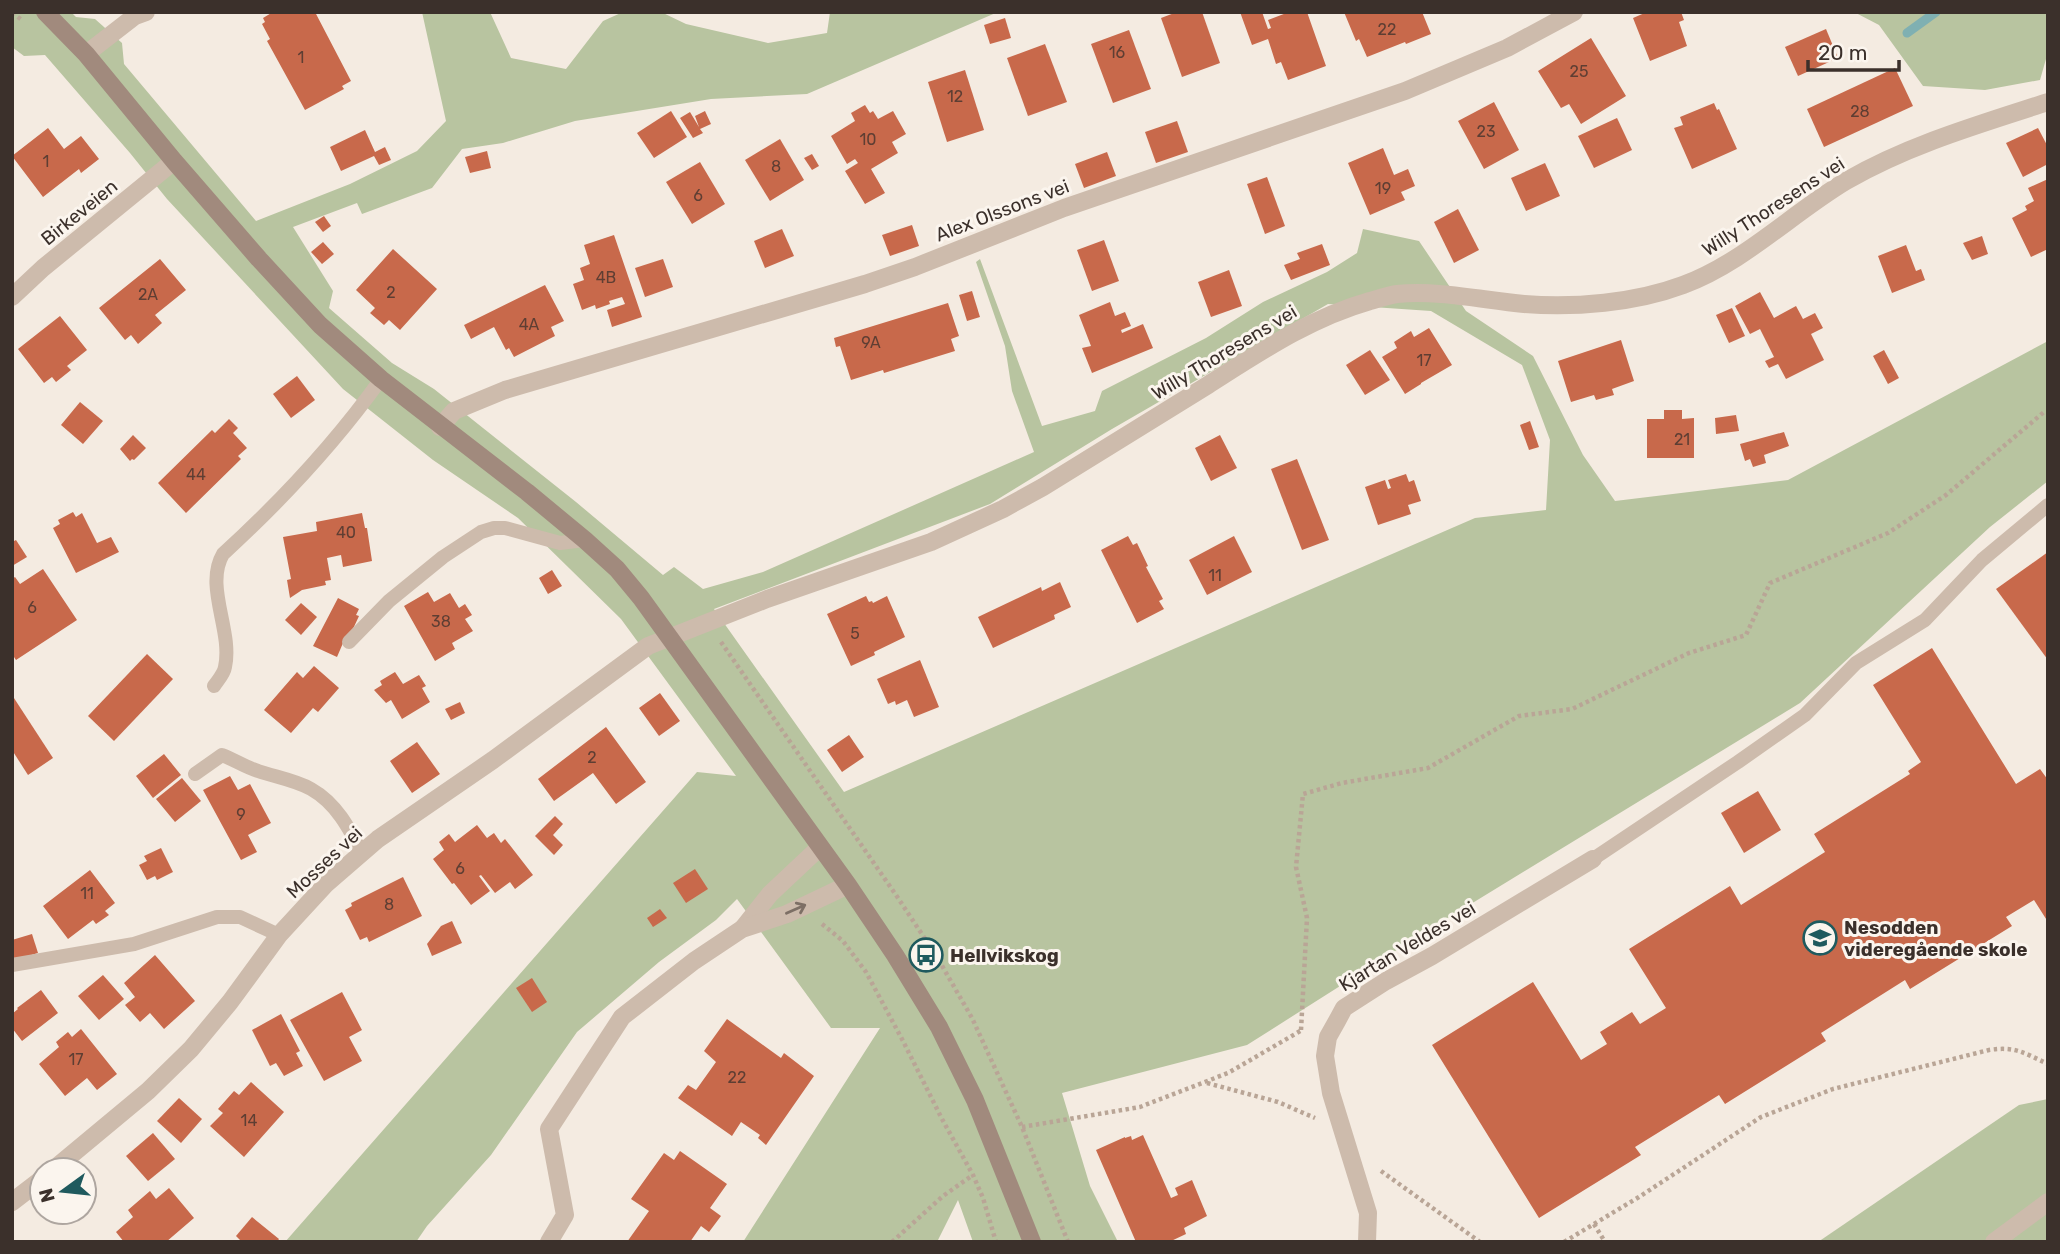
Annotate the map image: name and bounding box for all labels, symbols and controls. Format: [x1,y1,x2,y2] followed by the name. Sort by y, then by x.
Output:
[1378,20,1396,39] house number: 22
[1808,28,1899,72] scale bar
[1818,40,1867,65] text: 20 m
[1109,43,1126,62] house number: 16
[298,48,304,67] house number: 1
[1570,62,1588,81] house number: 25
[947,87,963,106] house number: 12
[1850,102,1870,121] house number: 28
[1476,122,1496,141] house number: 23
[859,130,877,149] house number: 10
[43,152,49,171] house number: 1
[1698,152,1849,261] street label: Willy Thoresens vei
[771,157,781,176] house number: 8
[932,174,1072,247] street label: Alex Olssons vei
[36,175,122,250] street label: Birkeveien
[1375,179,1391,198] house number: 19
[693,186,703,205] house number: 6
[596,268,616,287] house number: 4B
[386,283,396,302] house number: 2
[138,285,158,304] house number: 2A
[1148,300,1301,405] street label: Willy Thoresens vei
[519,315,540,334] house number: 4A
[861,333,881,352] house number: 9A
[1416,351,1432,370] house number: 17
[1674,430,1690,449] house number: 21
[186,465,206,484] house number: 44
[336,523,356,542] house number: 40
[1208,566,1222,585] house number: 11
[27,598,37,617] house number: 6
[431,612,451,631] house number: 38
[850,624,860,643] house number: 5
[587,748,597,767] house number: 2
[236,805,246,824] house number: 9
[282,821,367,903] street label: Mosses vei
[455,859,465,878] house number: 6
[80,884,94,903] house number: 11
[384,895,394,914] house number: 8
[1335,897,1480,996] street label: Kjartan Veldes vei
[785,902,806,915] one-way arrow
[1844,916,2027,961] place label: Nesodden videregående skole
[1801,919,1839,957] school or university icon: Nesodden videregående skole
[907,936,945,974] bus stop icon: Hellvikskog
[950,944,1059,967] place label: Hellvikskog
[68,1050,84,1069] house number: 17
[728,1068,746,1087] house number: 22
[241,1111,257,1130] house number: 14
[28,1156,98,1226] north arrow
[34,1186,60,1205] text: N

